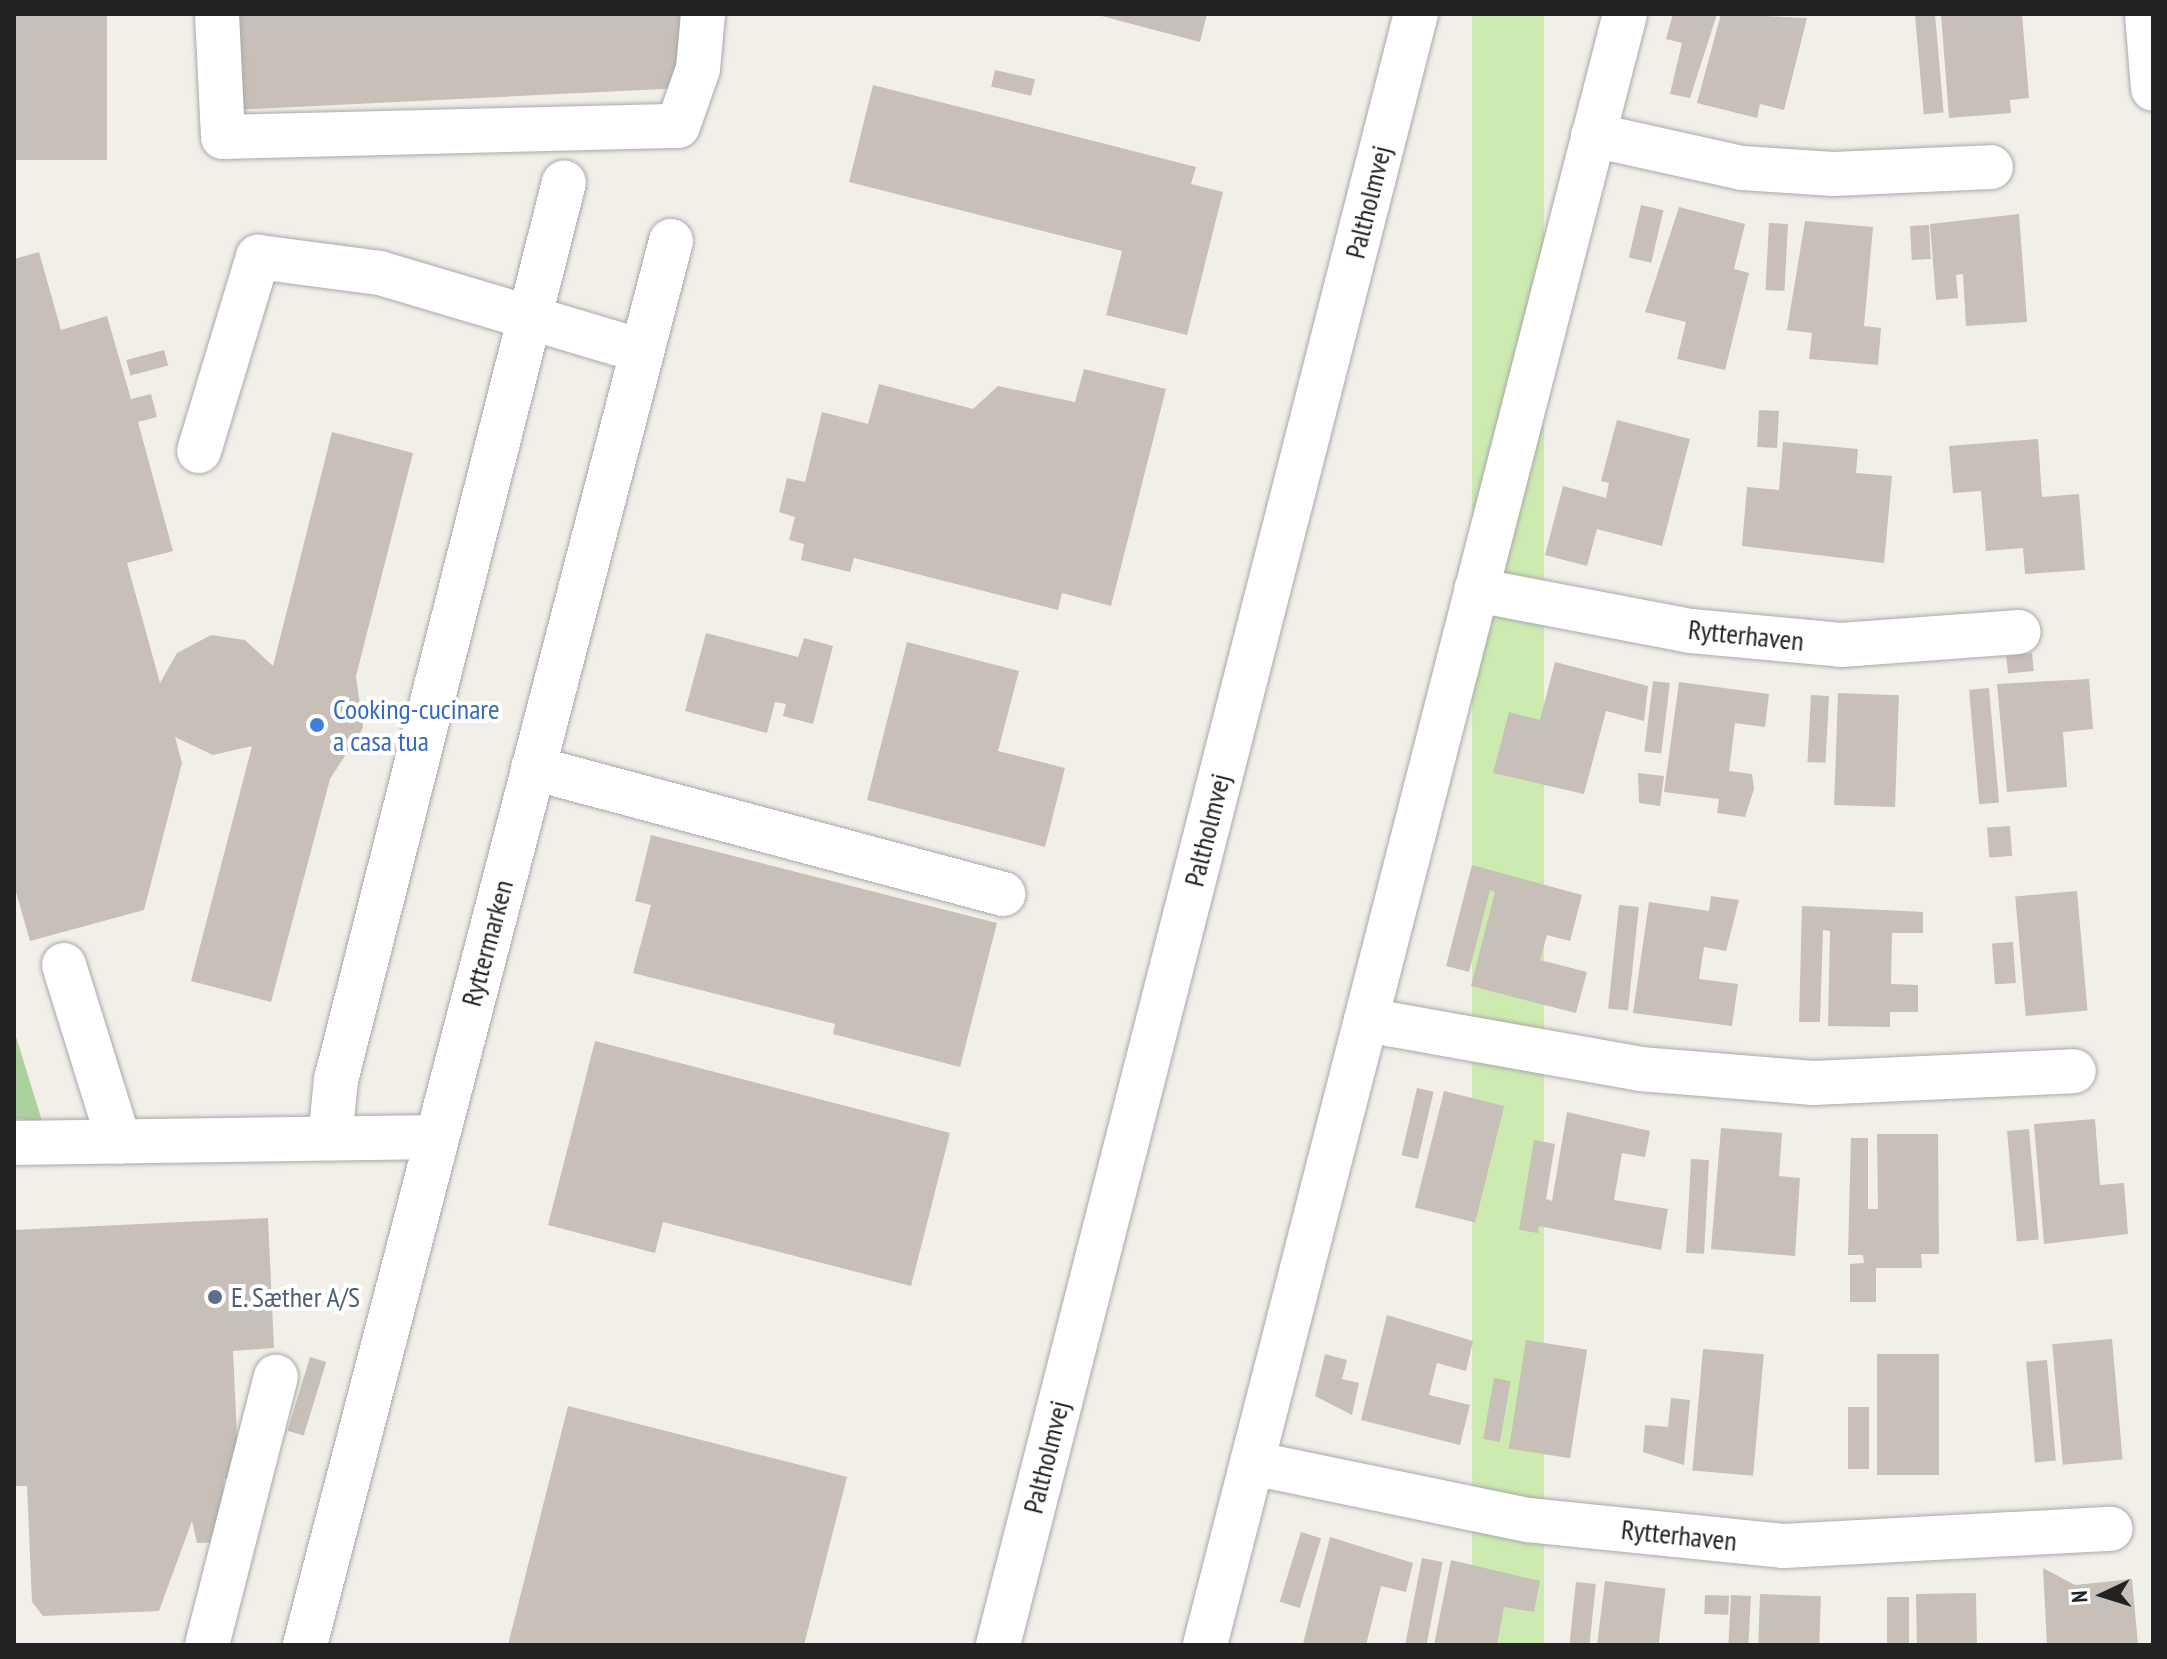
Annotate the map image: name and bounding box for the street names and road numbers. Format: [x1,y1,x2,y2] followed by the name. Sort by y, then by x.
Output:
[1338,142,1398,262] street label: Paltholmvej
[1687,612,1805,658] street label: Rytterhaven
[1177,770,1237,890] street label: Paltholmvej
[454,876,520,1010] street label: Ryttermarken
[1016,1397,1076,1517] street label: Paltholmvej
[1620,1512,1738,1558] street label: Rytterhaven

